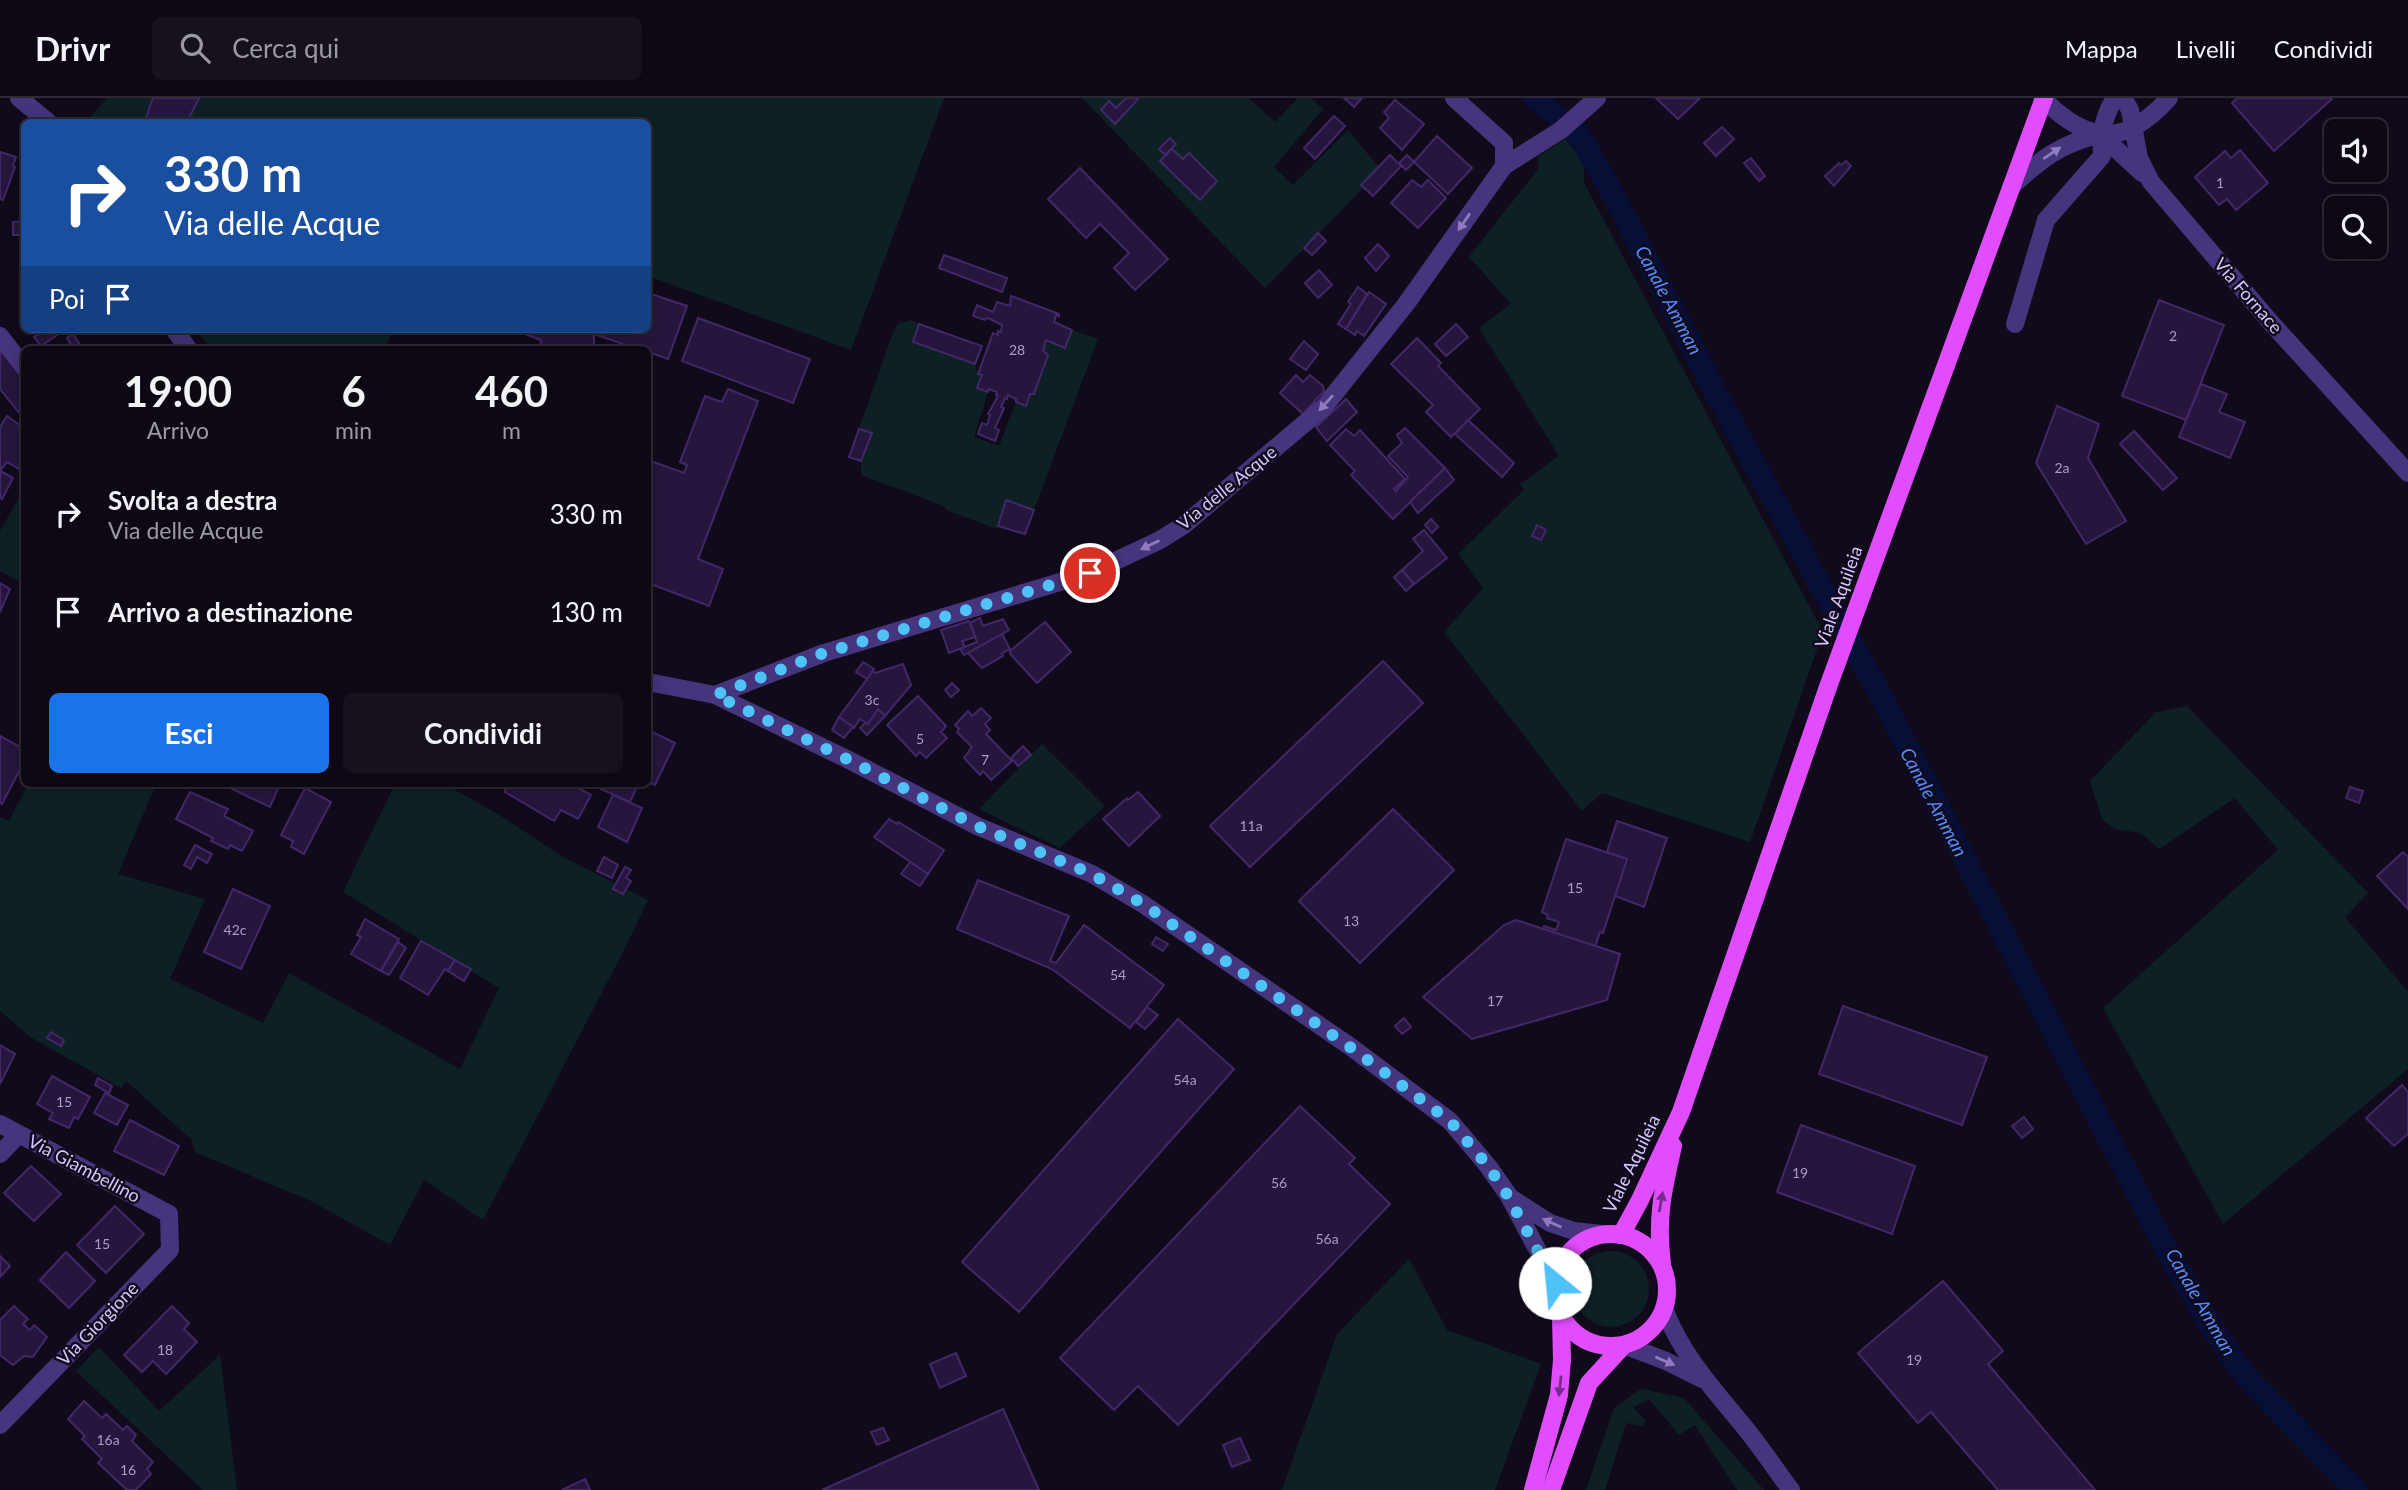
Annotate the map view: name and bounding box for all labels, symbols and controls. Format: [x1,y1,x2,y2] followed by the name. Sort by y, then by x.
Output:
[152,17,642,80] search box
[35,28,110,68] text: Drivr
[176,29,214,67] icon: search
[232,32,339,64] text: Cerca qui
[2065,34,2138,63] text: Mappa
[2176,34,2236,63] text: Livelli
[2274,34,2373,63] text: Condividi
[2324,119,2387,259] map controls
[2324,119,2387,182] button: sound
[164,144,302,202] text: 330 m
[49,147,140,238] icon: right
[2042,147,2061,160] one-way arrow
[2216,174,2224,191] house number: 1
[2324,196,2387,259] button: search
[164,203,380,242] text: Via delle Acque
[1457,213,1471,231] one-way arrow
[1631,241,1708,358] water label: Canale Amman
[2210,253,2288,338] street label: Via Fornace
[99,280,137,318] icon: arrive
[49,283,85,315] text: Poi
[2169,327,2177,344] house number: 2
[1009,341,1025,358] house number: 28
[124,366,232,416] text: 19:00
[341,366,366,416] text: 6
[475,366,548,416] text: 460
[1319,394,1335,411] one-way arrow
[147,416,209,444] text: Arrivo
[335,416,372,444] text: min
[502,416,521,444] text: m
[1172,440,1281,534] street label: Via delle Acque
[2054,459,2070,476] house number: 2a
[108,484,278,516] text: Svolta a destra
[49,495,87,533] icon: right
[550,498,623,530] text: 330 m
[108,516,263,544] text: Via delle Acque
[1140,539,1160,551] one-way arrow
[1060,543,1120,603] pin
[1809,543,1867,651] street label: Viale Aquileia
[1071,554,1109,592] icon: arrive
[49,593,87,631] icon: arrive
[108,596,353,628] text: Arrivo a destinazione
[550,596,623,628] text: 130 m
[865,691,880,708] house number: 3c
[49,693,329,773] button: Esci
[343,693,623,773] button: Condividi
[916,730,924,747] house number: 5
[1896,743,1973,860] water label: Canale Amman
[981,751,989,768] house number: 7
[1239,817,1263,834] house number: 11a
[1567,879,1583,896] house number: 15
[1343,912,1359,929] house number: 13
[224,921,247,938] house number: 42c
[1110,966,1126,983] house number: 54
[1487,992,1503,1009] house number: 17
[1173,1071,1197,1088] house number: 54a
[56,1093,72,1110] house number: 15
[1598,1111,1664,1216] street label: Viale Aquileia
[25,1129,144,1207] street label: Via Giambellino
[1792,1164,1808,1181] house number: 19
[1271,1174,1287,1191] house number: 56
[1656,1191,1667,1213] one-way arrow
[1541,1217,1562,1228] one-way arrow
[1315,1230,1339,1247] house number: 56a
[94,1235,110,1252] house number: 15
[2161,1244,2241,1360] water label: Canale Amman
[1518,1246,1592,1320] position arrow
[52,1277,143,1370] street label: Via Giorgione
[157,1341,173,1358] house number: 18
[1906,1351,1922,1368] house number: 19
[1655,1356,1676,1367] one-way arrow
[1554,1375,1565,1397] one-way arrow
[96,1431,120,1448] house number: 16a
[120,1461,136,1478] house number: 16

